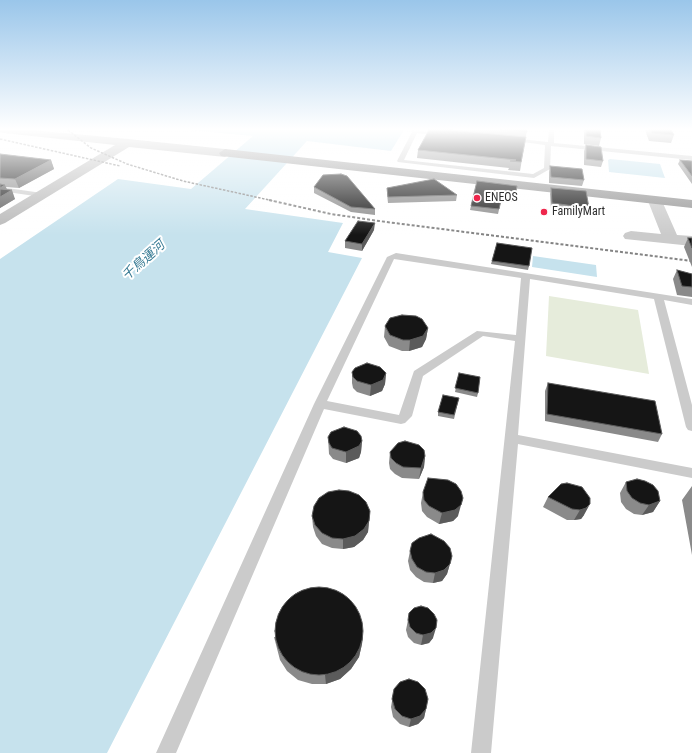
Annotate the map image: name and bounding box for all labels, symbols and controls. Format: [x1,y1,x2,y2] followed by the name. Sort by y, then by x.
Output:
[485,191,518,205] place label: ENEOS
[472,193,482,203] marker: ENEOS
[552,205,605,219] place label: FamilyMart
[539,207,549,217] marker: FamilyMart
[119,238,169,284] water label: 千鳥運河

